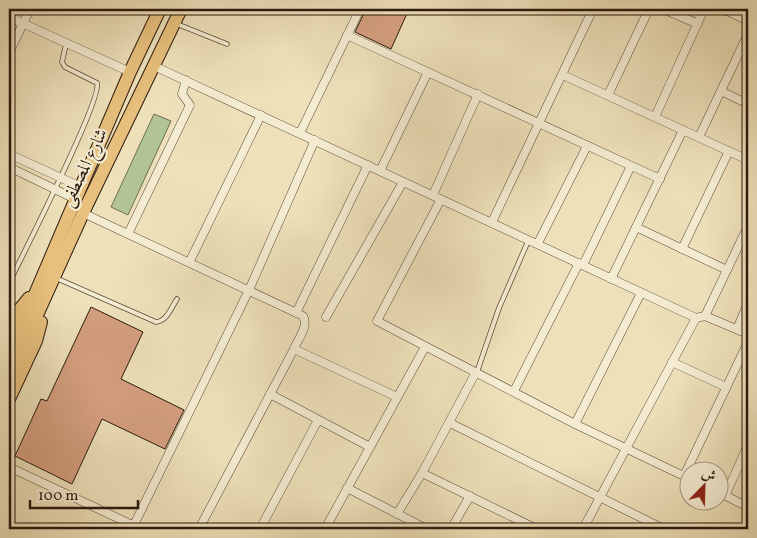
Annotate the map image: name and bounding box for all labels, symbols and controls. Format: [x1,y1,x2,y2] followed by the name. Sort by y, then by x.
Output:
[55,125,116,212] street label: شارع المصطفى
[680,460,730,510] north arrow
[698,464,719,487] text: ش
[30,478,138,510] scale bar
[38,486,78,507] text: 100 m

